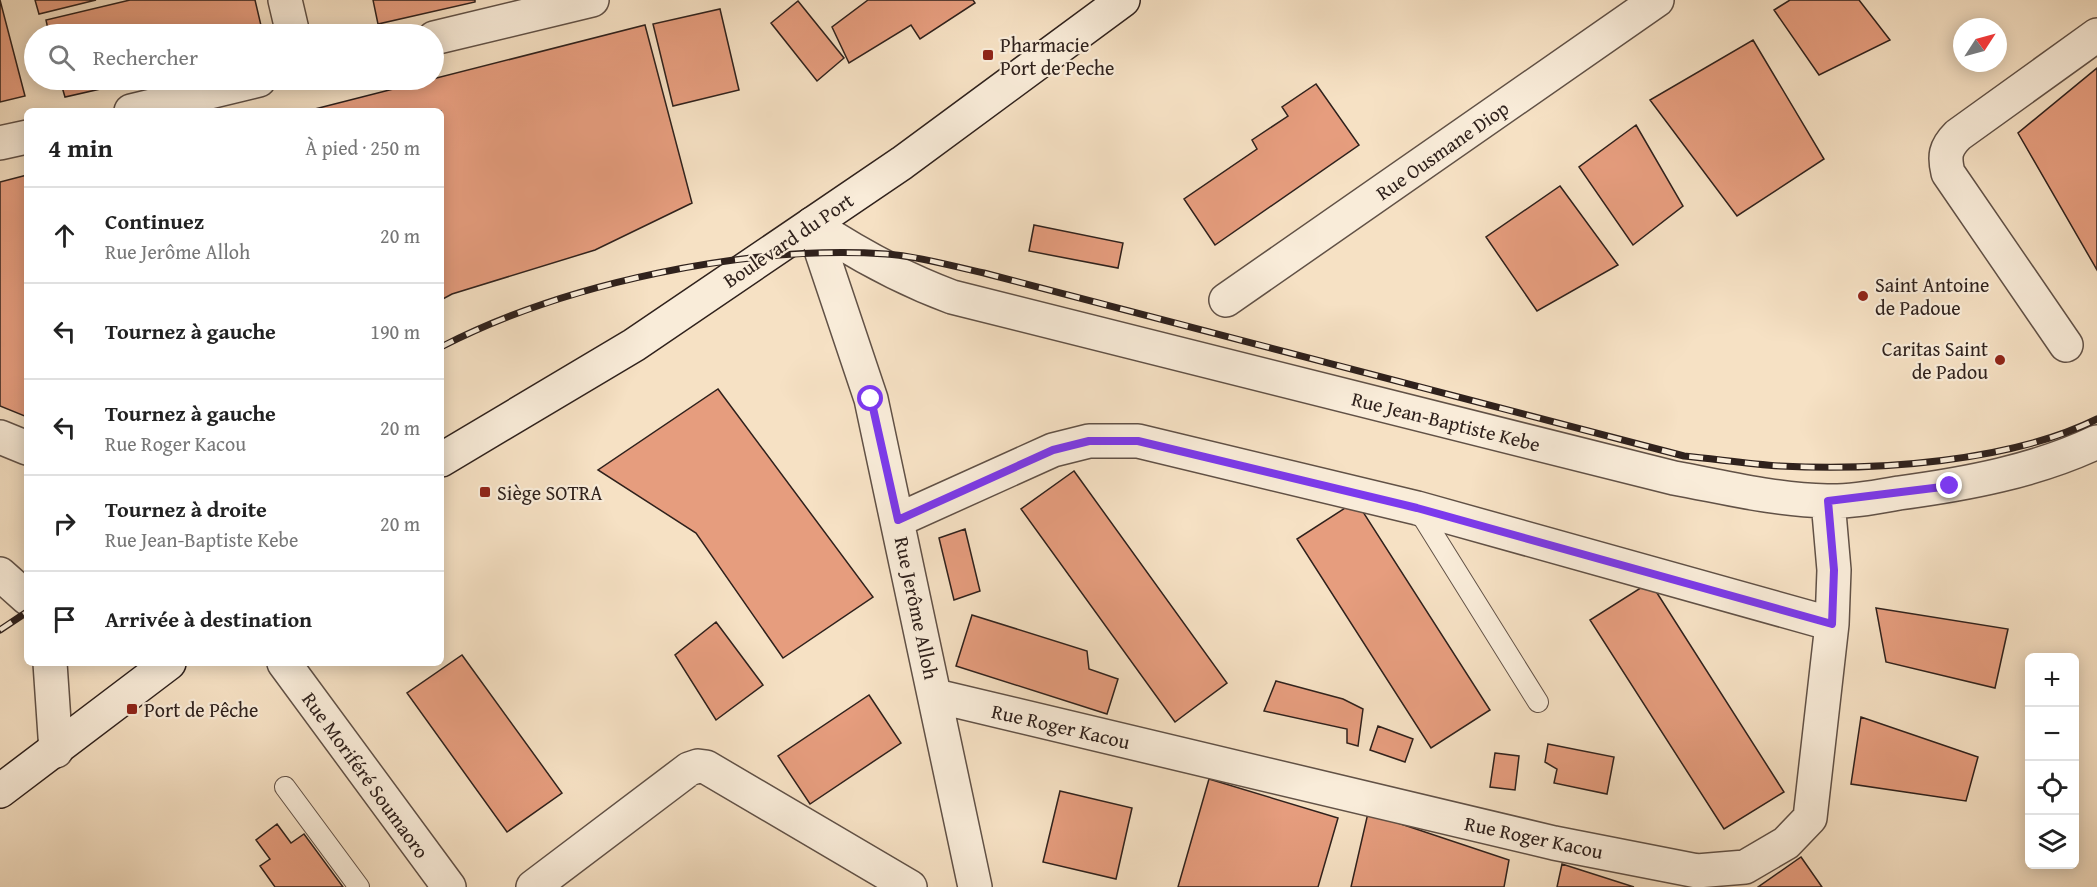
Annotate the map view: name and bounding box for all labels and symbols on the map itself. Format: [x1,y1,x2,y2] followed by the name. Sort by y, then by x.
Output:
[1953,18,2007,72] north arrow
[1000,30,1114,82] place label: Pharmacie Port de Peche
[981,48,995,62] marker: Pharmacie Port de Peche
[1370,93,1515,207] street label: Rue Ousmane Diop
[717,186,859,294] street label: Boulevard du Port
[1875,270,1989,322] place label: Saint Antoine de Padoue
[1856,289,1870,303] marker: Saint Antoine de Padoue
[1882,334,1988,386] place label: Caritas Saint de Padou
[1993,353,2007,367] marker: Caritas Saint de Padou
[1349,384,1543,458] street label: Rue Jean-Baptiste Kebe
[857,385,883,411] route start
[1936,472,1962,498] route end
[497,478,602,507] place label: Siège SOTRA
[478,485,492,499] marker: Siège SOTRA
[888,534,946,682] street label: Rue Jerôme Alloh
[296,686,436,864] street label: Rue Moriféré Soumaoro
[144,695,258,724] place label: Port de Pêche
[989,696,1133,756] street label: Rue Roger Kacou
[125,702,139,716] marker: Port de Pêche
[1462,808,1606,866] street label: Rue Roger Kacou

